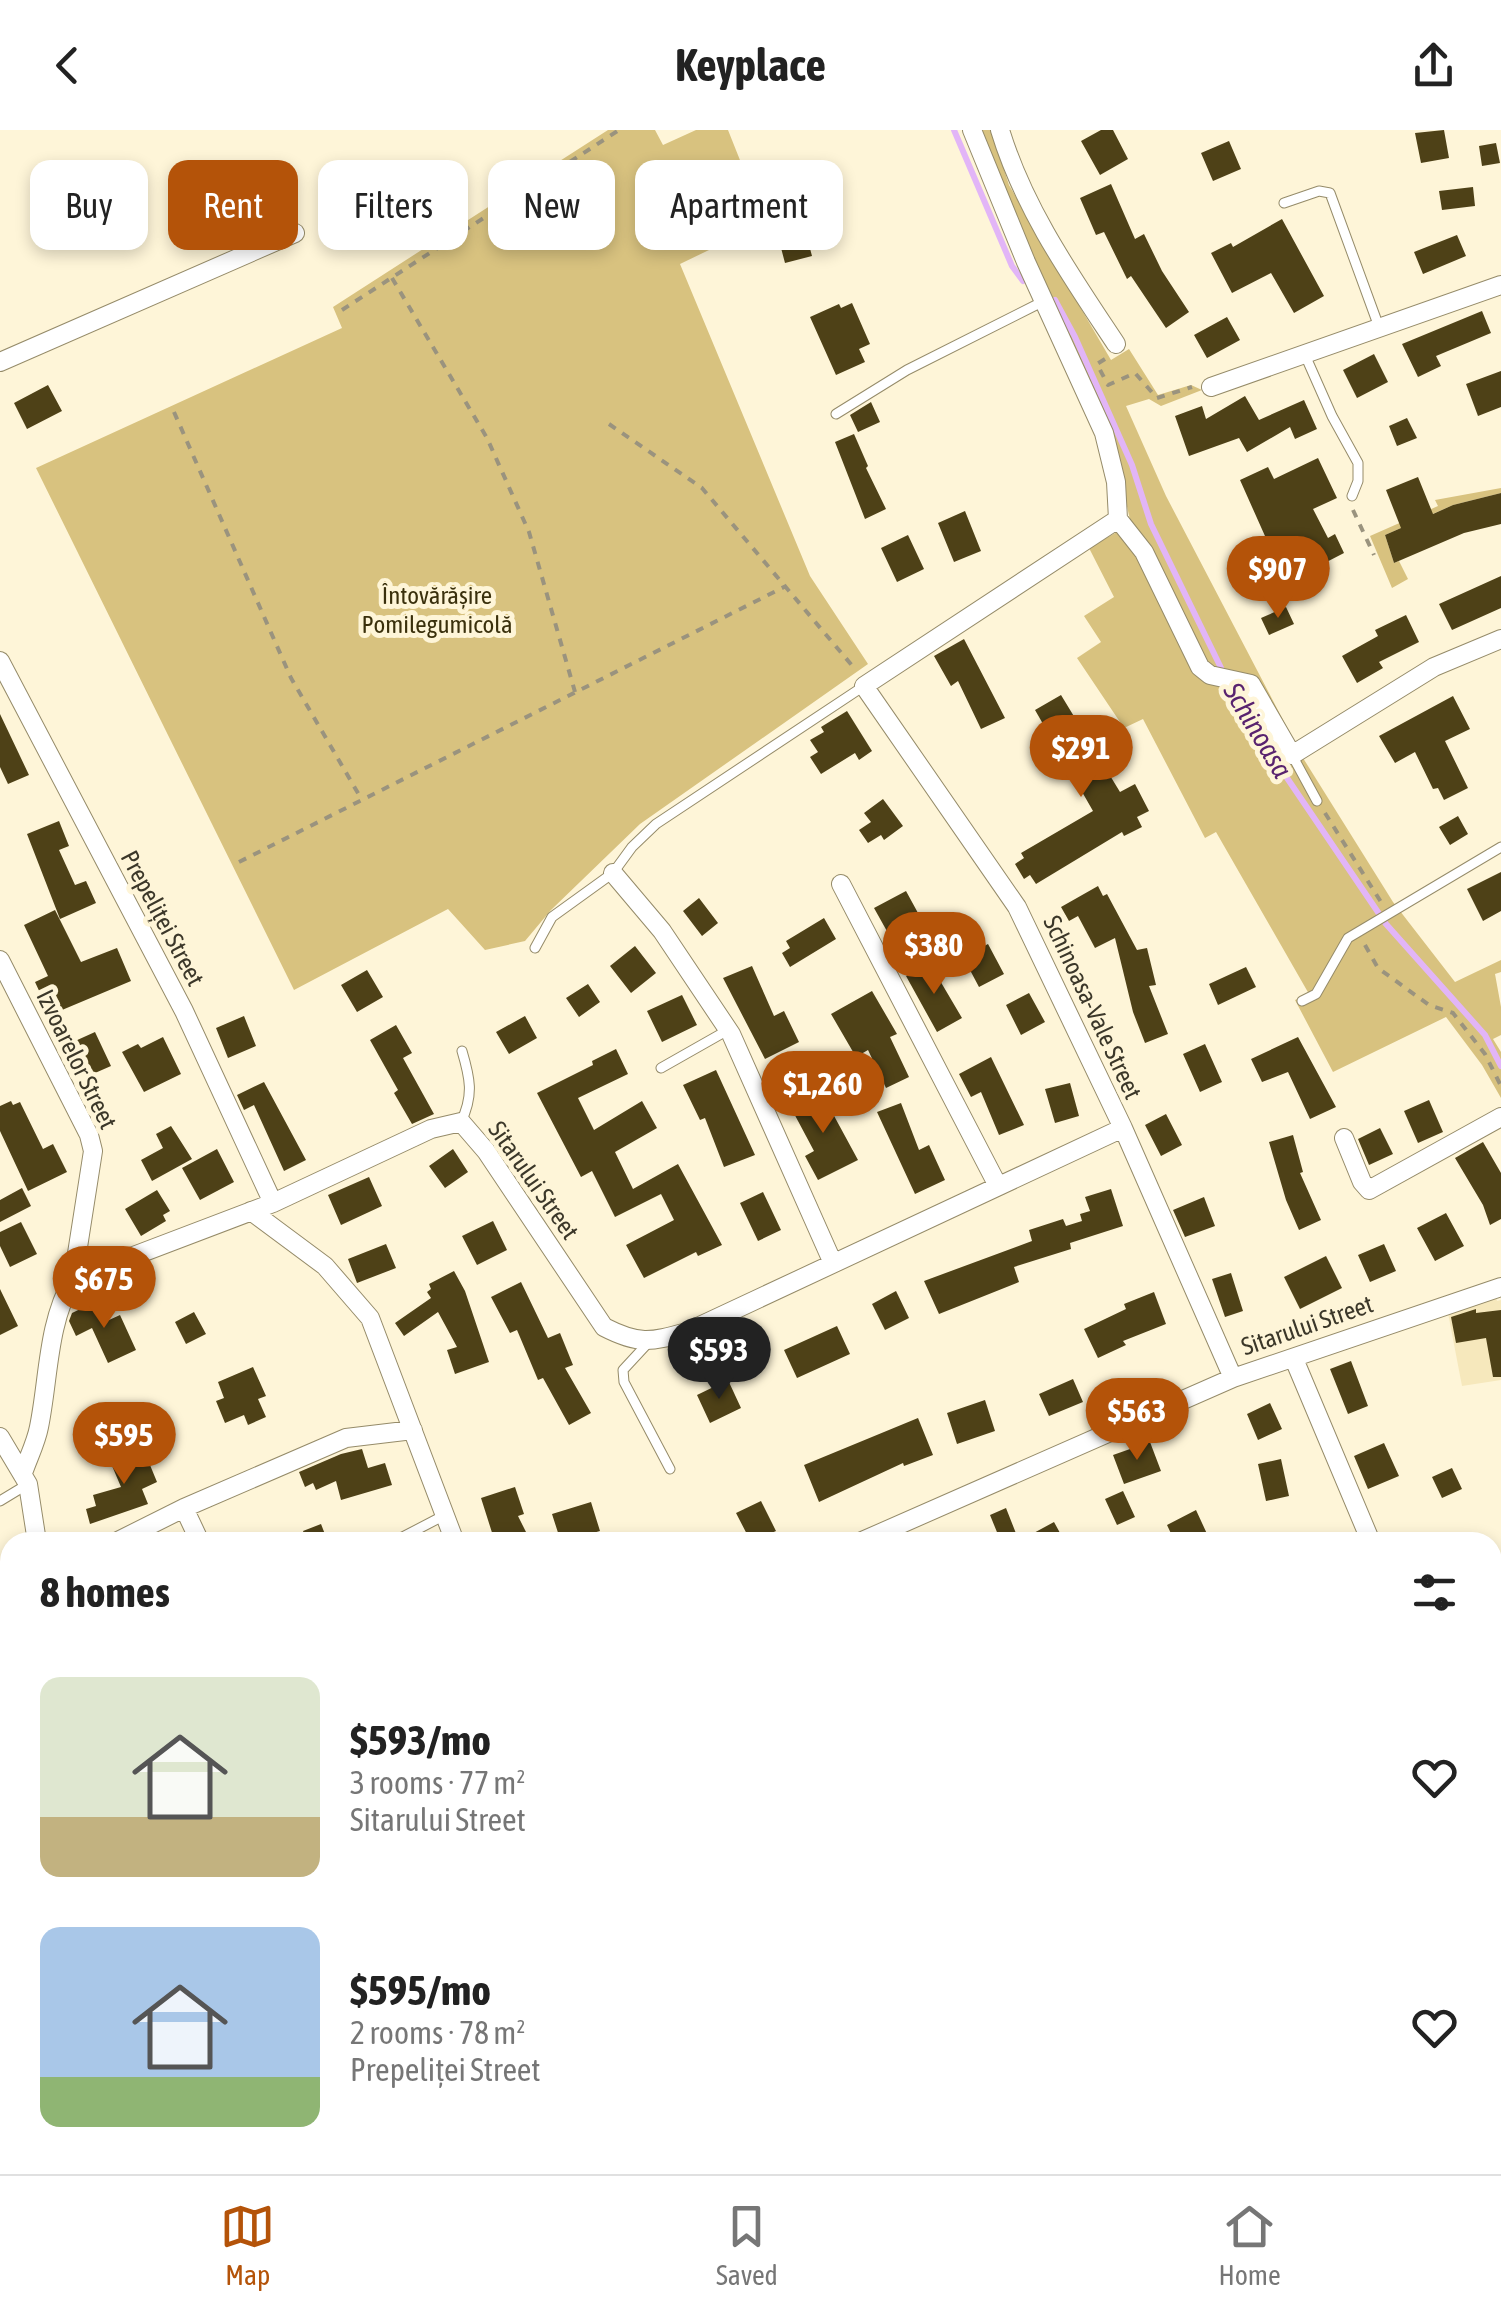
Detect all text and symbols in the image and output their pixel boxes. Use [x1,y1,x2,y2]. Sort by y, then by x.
icon: back [40,38,95,93]
icon: share [1406,38,1461,93]
text: Keyplace [675,39,826,91]
chip: Buy [30,160,148,250]
chip: Rent [168,160,298,250]
chip: Filters [318,160,468,250]
chip: New [488,160,615,250]
chip: Apartment [635,160,843,250]
pin: $907 [1219,536,1337,621]
text: $907 [1249,550,1307,587]
park label: Întovărășire Pomilegumicolă [361,581,513,638]
water label: Schinoasa [1217,676,1299,783]
pin: $291 [1022,715,1140,800]
text: $291 [1052,729,1110,766]
street label: Prepeliței Street [116,846,210,990]
street label: Schinoasa-Vale Street [1038,911,1148,1103]
pin: $380 [875,912,993,997]
text: $380 [905,926,963,963]
street label: Izvoarelor Street [31,985,123,1133]
pin: $1,260 [742,1051,904,1136]
text: $1,260 [783,1065,863,1102]
street label: Sitarului Street [483,1116,585,1244]
pin: $675 [45,1246,163,1331]
text: $675 [75,1260,133,1297]
street label: Sitarului Street [1238,1289,1376,1361]
pin: $593 [660,1317,778,1402]
text: $593 [690,1331,748,1368]
pin: $563 [1078,1378,1196,1463]
text: $563 [1108,1392,1166,1429]
pin: $595 [65,1402,183,1487]
text: $595 [95,1416,153,1453]
icon: filters [1407,1565,1462,1620]
text: 8 homes [40,1568,170,1616]
text: $593/mo [350,1716,491,1764]
icon: home [120,1717,240,1837]
icon: heart [1407,1750,1462,1805]
text: 3 rooms · 77 m² [350,1764,525,1801]
text: Sitarului Street [350,1801,526,1838]
text: $595/mo [350,1966,491,2014]
icon: home [120,1967,240,2087]
icon: heart [1407,2000,1462,2055]
text: 2 rooms · 78 m² [350,2014,525,2051]
text: Prepeliței Street [350,2051,541,2088]
tab: Map [220,2199,275,2291]
tab: Saved [716,2199,778,2291]
tab: Home [1218,2199,1281,2291]

